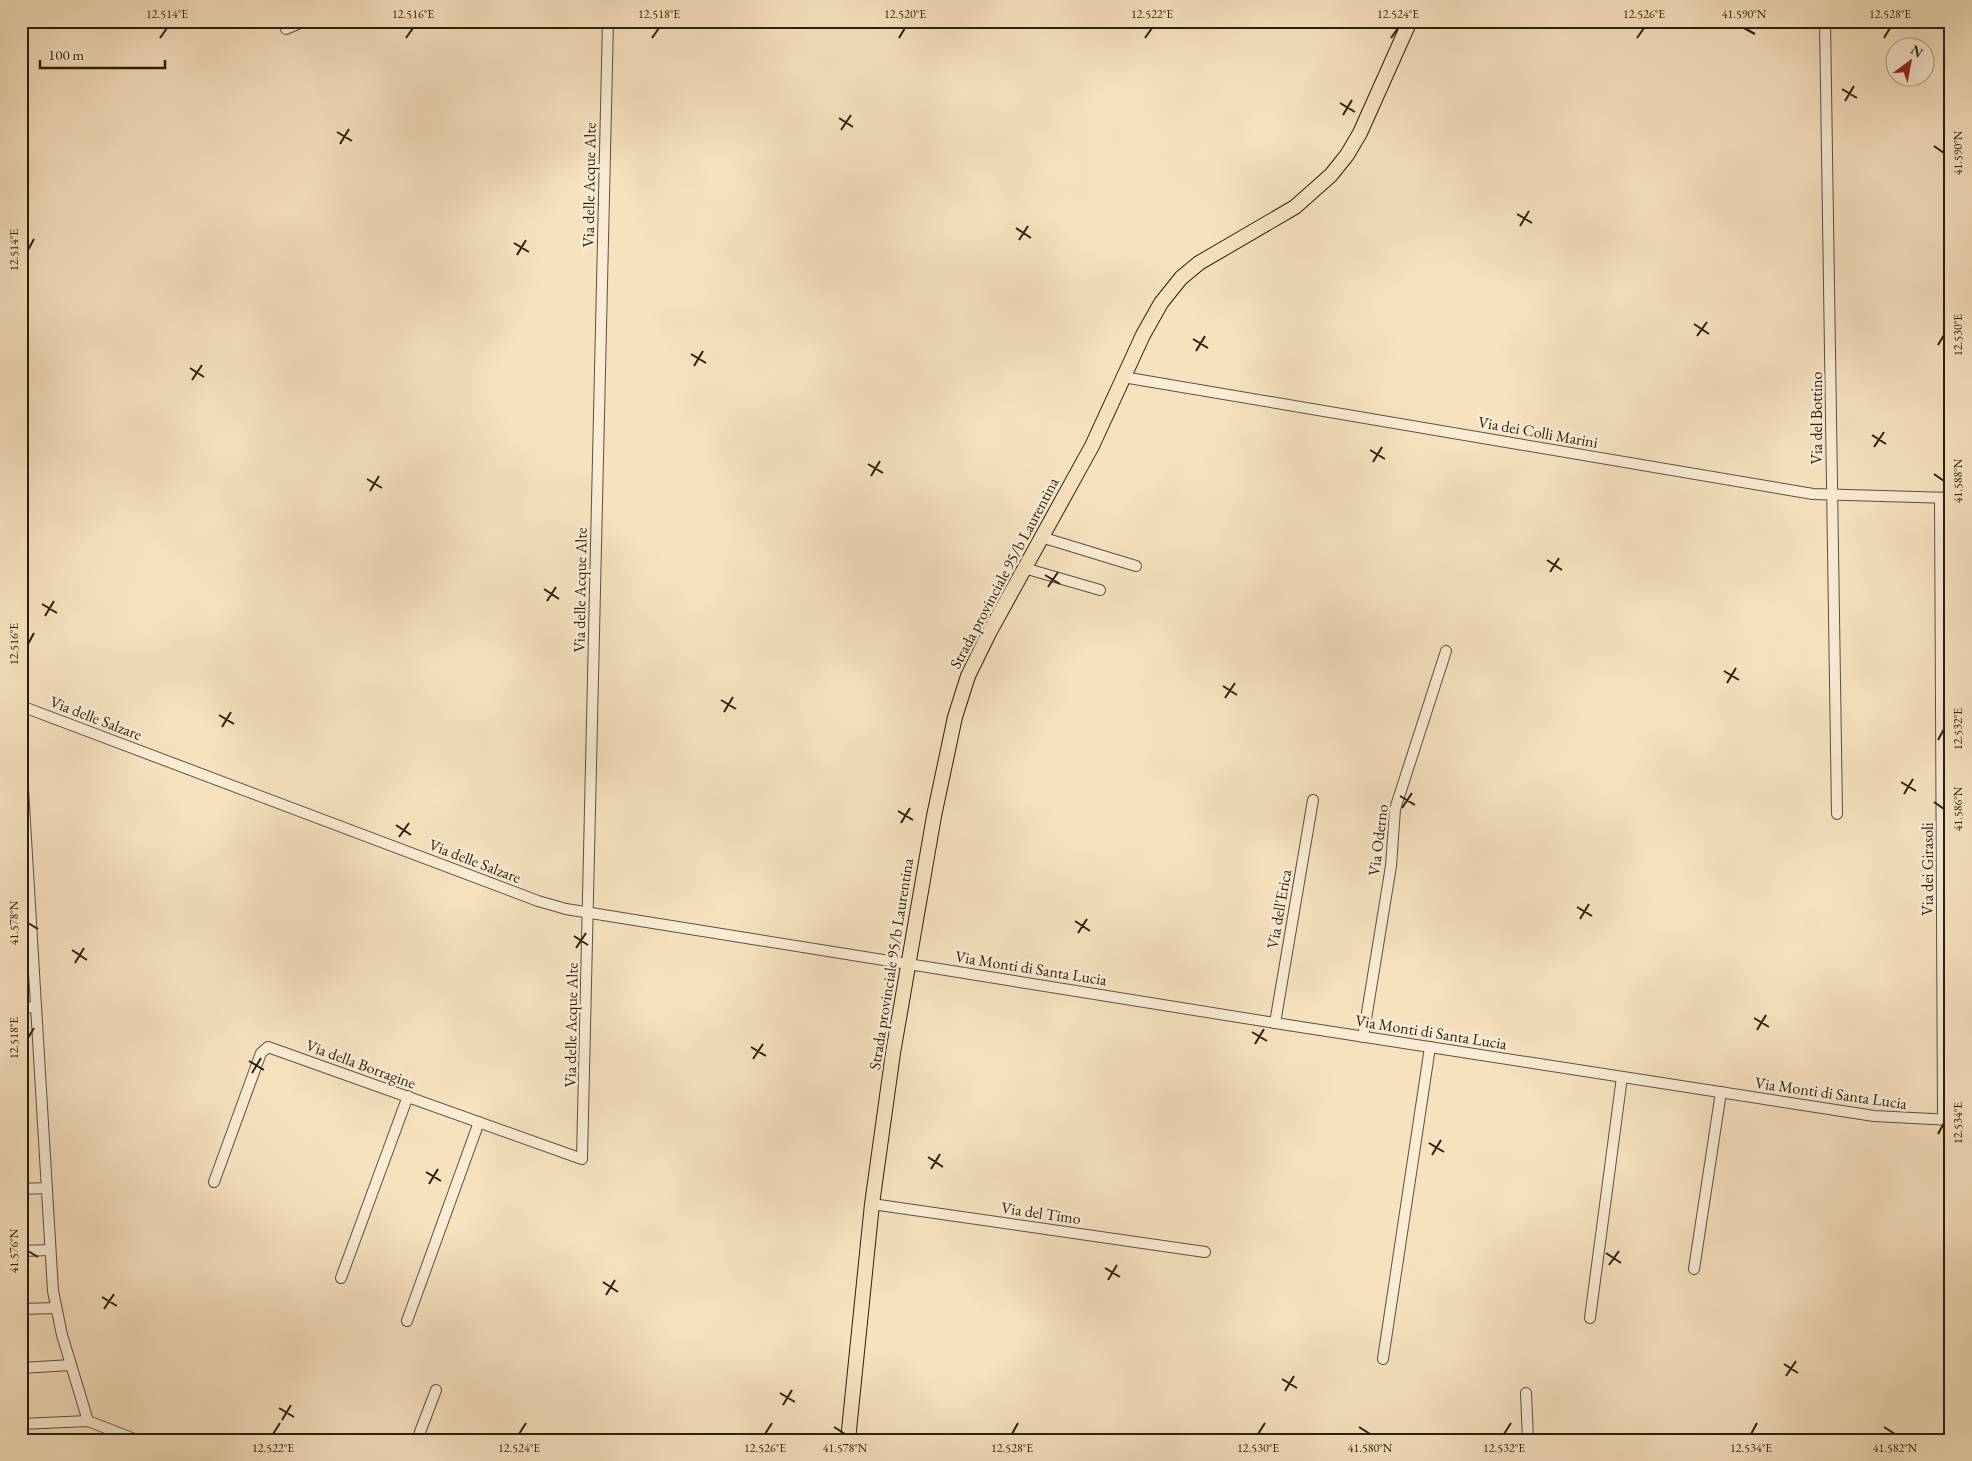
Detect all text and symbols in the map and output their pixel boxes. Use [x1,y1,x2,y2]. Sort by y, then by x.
text: 12.514°E [146,6,188,22]
text: 12.516°E [392,6,434,22]
text: 12.518°E [638,6,680,22]
text: 12.520°E [884,6,926,22]
text: 12.522°E [1131,6,1173,22]
text: 12.524°E [1377,6,1419,22]
text: 12.526°E [1623,6,1665,22]
text: 41.590°N [1722,6,1767,22]
text: 12.528°E [1869,6,1911,22]
scale bar [40,38,165,70]
north arrow [1884,38,1934,88]
text: N [1907,40,1927,62]
text: 100 m [48,45,85,64]
street label: Via delle Acque Alte [577,122,601,248]
text: 41.590°N [1950,130,1966,175]
text: 12.514°E [6,229,22,271]
text: 12.530°E [1950,314,1966,356]
street label: Via del Bottino [1806,371,1827,464]
street label: Via dei Colli Marini [1476,411,1600,453]
text: 41.588°N [1950,458,1966,503]
street label: Strada provinciale 95/b Laurentina [945,473,1064,672]
street label: Via delle Acque Alte [568,527,592,653]
text: 12.516°E [6,623,22,665]
street label: Via delle Salzare [47,691,145,745]
text: 12.532°E [1950,708,1966,750]
text: 41.586°N [1950,786,1966,831]
street label: Via Oderno [1363,803,1393,877]
street label: Via dei Girasoli [1917,822,1938,916]
street label: Via delle Salzare [426,834,524,888]
street label: Strada provinciale 95/b Laurentina [864,856,918,1071]
street label: Via dell'Erica [1262,867,1296,950]
text: 41.578°N [6,900,22,945]
street label: Via Monti di Santa Lucia [954,946,1109,990]
street label: Via delle Acque Alte [559,962,583,1088]
street label: Via Monti di Santa Lucia [1354,1010,1509,1054]
text: 12.518°E [6,1017,22,1059]
street label: Via della Borragine [303,1034,419,1094]
street label: Via Monti di Santa Lucia [1754,1072,1909,1114]
text: 12.534°E [1950,1102,1966,1144]
street label: Via del Timo [1000,1197,1082,1229]
text: 41.576°N [6,1228,22,1273]
text: 12.522°E [252,1440,294,1456]
text: 12.524°E [498,1440,540,1456]
text: 12.526°E [744,1440,786,1456]
text: 41.578°N [823,1440,868,1456]
text: 12.528°E [991,1440,1033,1456]
text: 12.530°E [1237,1440,1279,1456]
text: 41.580°N [1348,1440,1393,1456]
text: 12.532°E [1483,1440,1525,1456]
text: 12.534°E [1730,1440,1772,1456]
text: 41.582°N [1873,1440,1918,1456]

